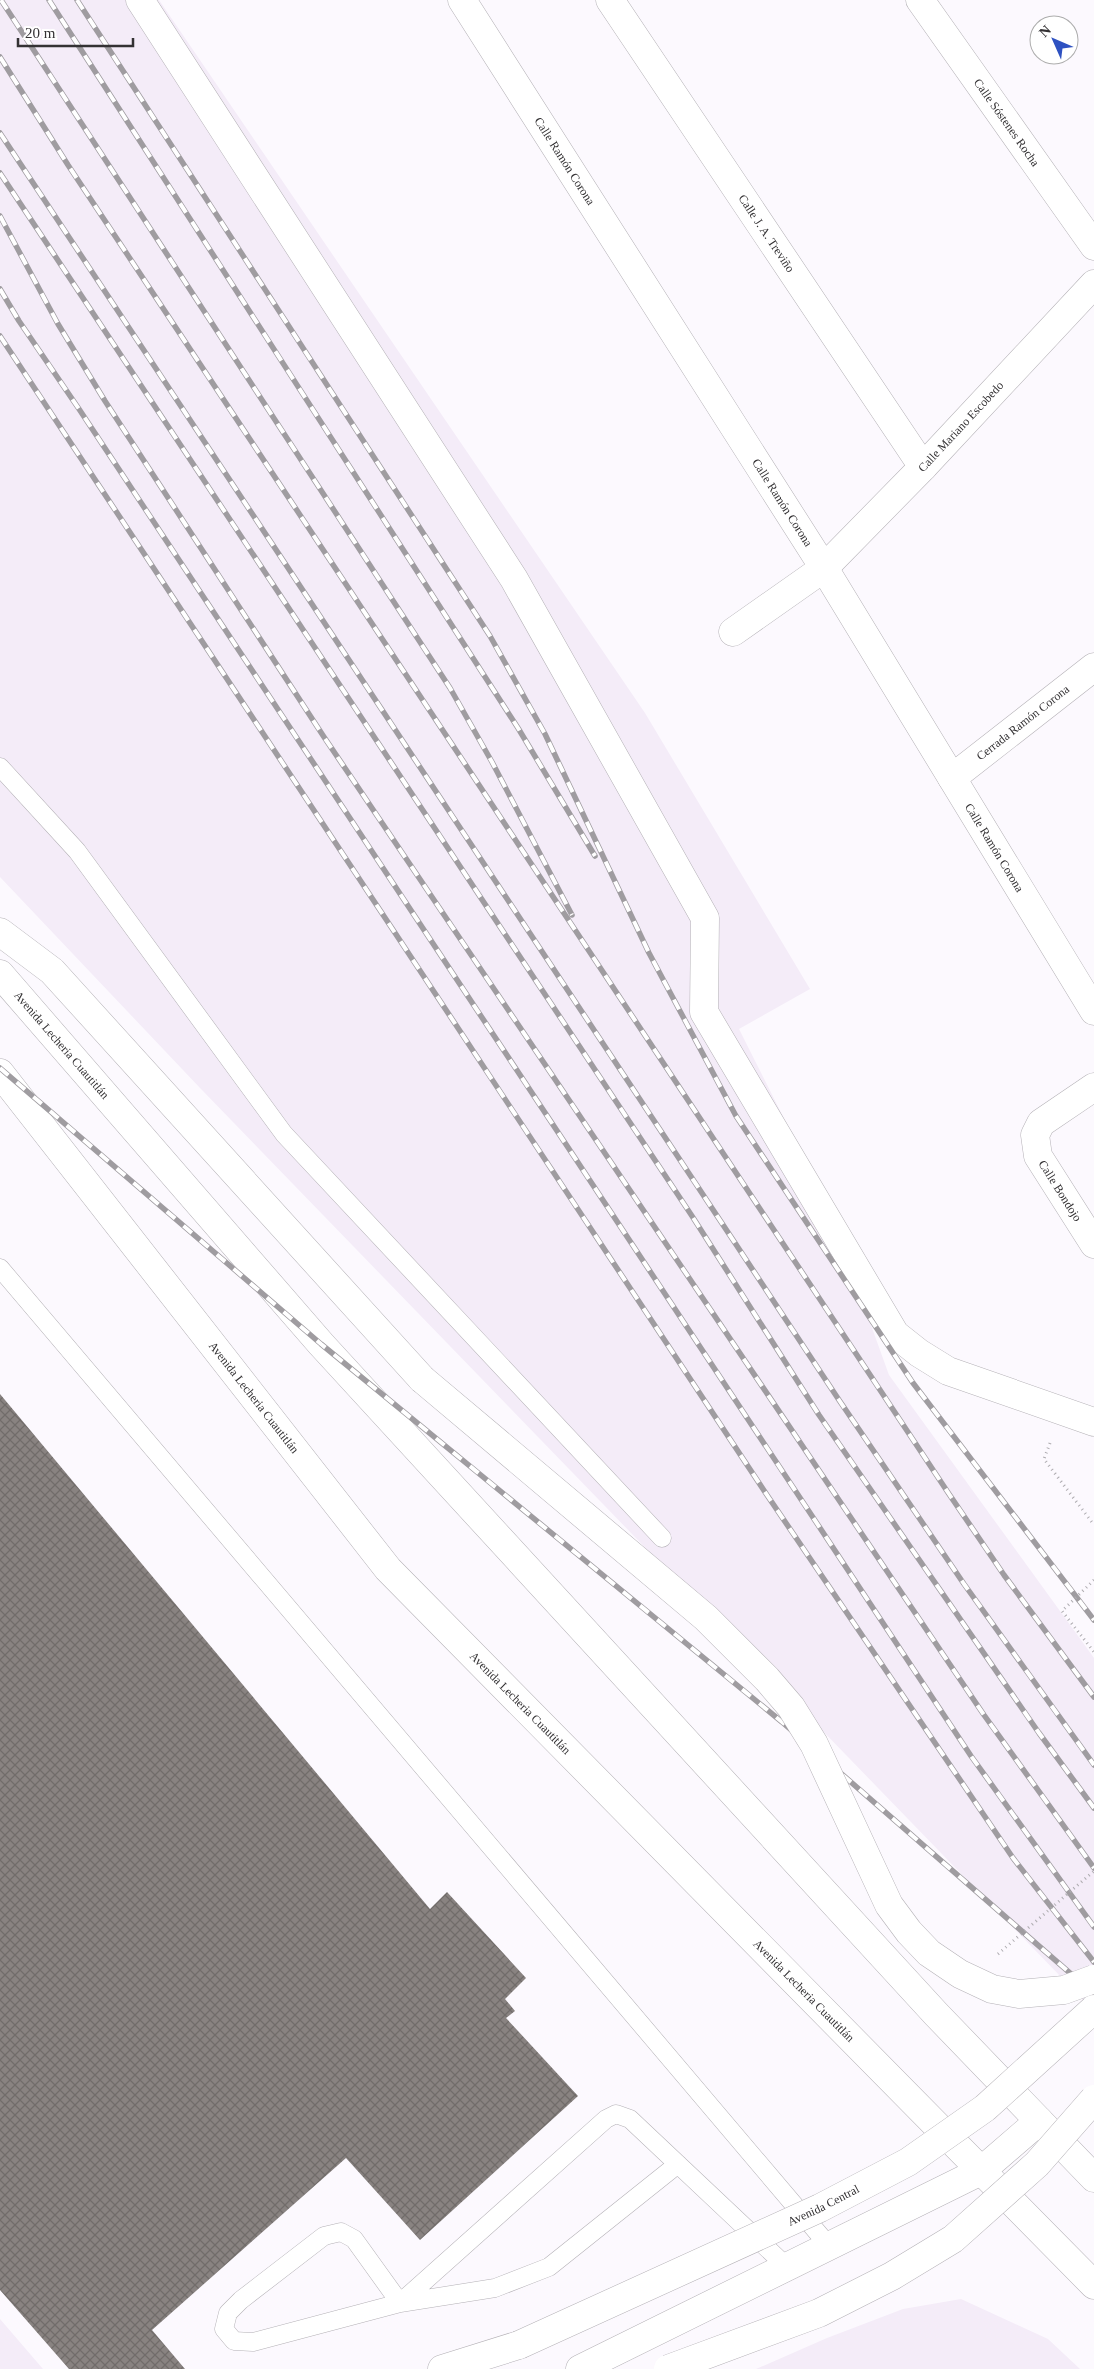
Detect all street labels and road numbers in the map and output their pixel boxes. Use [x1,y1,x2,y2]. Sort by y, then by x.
street label: Calle Sóstenes Rocha [971,76,1043,170]
street label: Calle Ramón Corona [532,115,598,208]
street label: Calle J. A. Treviño [735,192,797,275]
street label: Calle Mariano Escobedo [915,378,1006,475]
street label: Calle Ramón Corona [749,456,816,550]
street label: Cerrada Ramón Corona [974,682,1073,763]
street label: Calle Ramón Corona [962,801,1027,895]
street label: Avenida Lecheria Cuautitlán [11,988,112,1102]
street label: Calle Bondojo [1036,1158,1085,1224]
street label: Avenida Lecheria Cuautitlán [206,1339,302,1456]
street label: Avenida Lecheria Cuautitlán [467,1649,574,1757]
street label: Avenida Lecheria Cuautitlán [750,1937,857,2045]
street label: Avenida Central [785,2181,862,2229]

